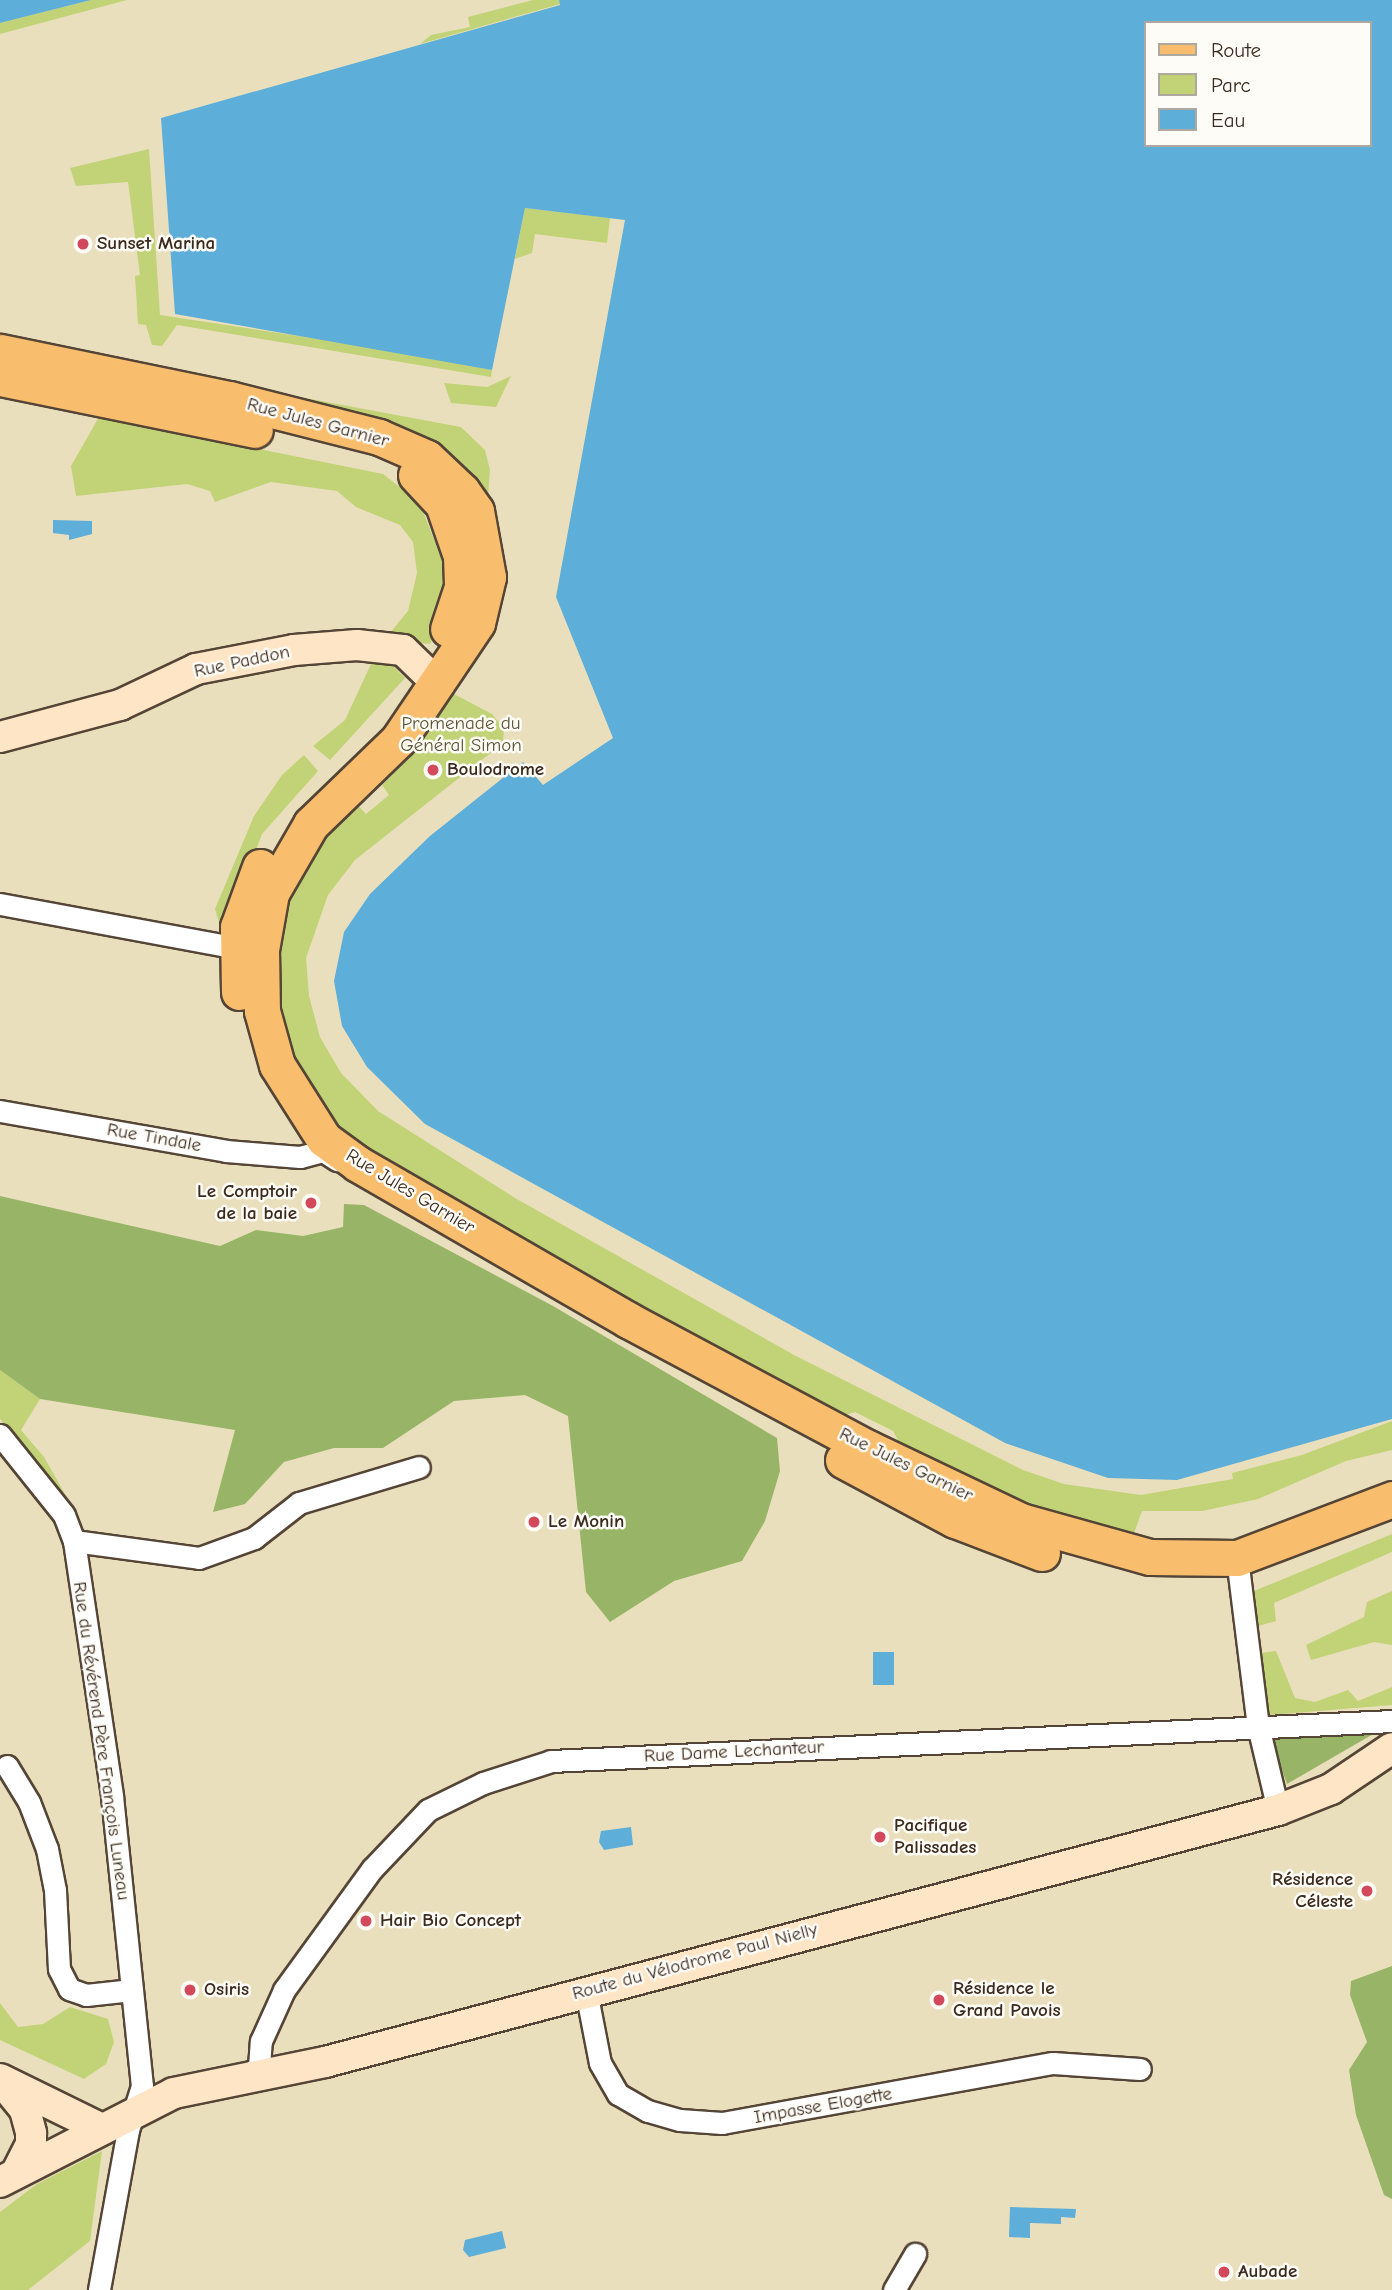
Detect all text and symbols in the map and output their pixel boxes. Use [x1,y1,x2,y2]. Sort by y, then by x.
legend [1144,21,1371,147]
text: Route [1211,38,1261,62]
text: Parc [1211,73,1251,97]
text: Eau [1211,108,1245,132]
place label: Sunset Marina [97,233,215,255]
marker: Sunset Marina [75,236,91,252]
street label: Rue Jules Garnier [245,393,391,453]
street label: Rue Paddon [192,641,292,683]
park label: Promenade du Général Simon [400,713,522,757]
place label: Boulodrome [447,759,544,781]
marker: Boulodrome [425,762,441,778]
street label: Rue Tindale [105,1119,203,1157]
street label: Rue Jules Garnier [342,1145,478,1239]
place label: Le Comptoir de la baie [197,1181,297,1225]
marker: Le Comptoir de la baie [303,1195,319,1211]
street label: Rue Jules Garnier [835,1423,977,1507]
place label: Le Monin [548,1511,624,1533]
marker: Le Monin [526,1514,542,1530]
street label: Rue du Révérend Père François Luneau [67,1580,135,1902]
street label: Rue Dame Lechanteur [643,1736,825,1768]
place label: Pacifique Palissades [894,1815,976,1859]
marker: Pacifique Palissades [872,1829,888,1845]
place label: Résidence Céleste [1272,1869,1353,1913]
marker: Résidence Céleste [1359,1883,1375,1899]
place label: Hair Bio Concept [380,1910,521,1932]
marker: Hair Bio Concept [358,1913,374,1929]
street label: Route du Vélodrome Paul Nielly [570,1918,820,2006]
place label: Résidence le Grand Pavois [953,1978,1061,2022]
place label: Osiris [204,1979,249,2001]
marker: Osiris [182,1982,198,1998]
marker: Résidence le Grand Pavois [931,1992,947,2008]
street label: Impasse Elogette [752,2083,894,2129]
place label: Aubade [1238,2261,1297,2283]
marker: Aubade [1216,2264,1232,2280]

